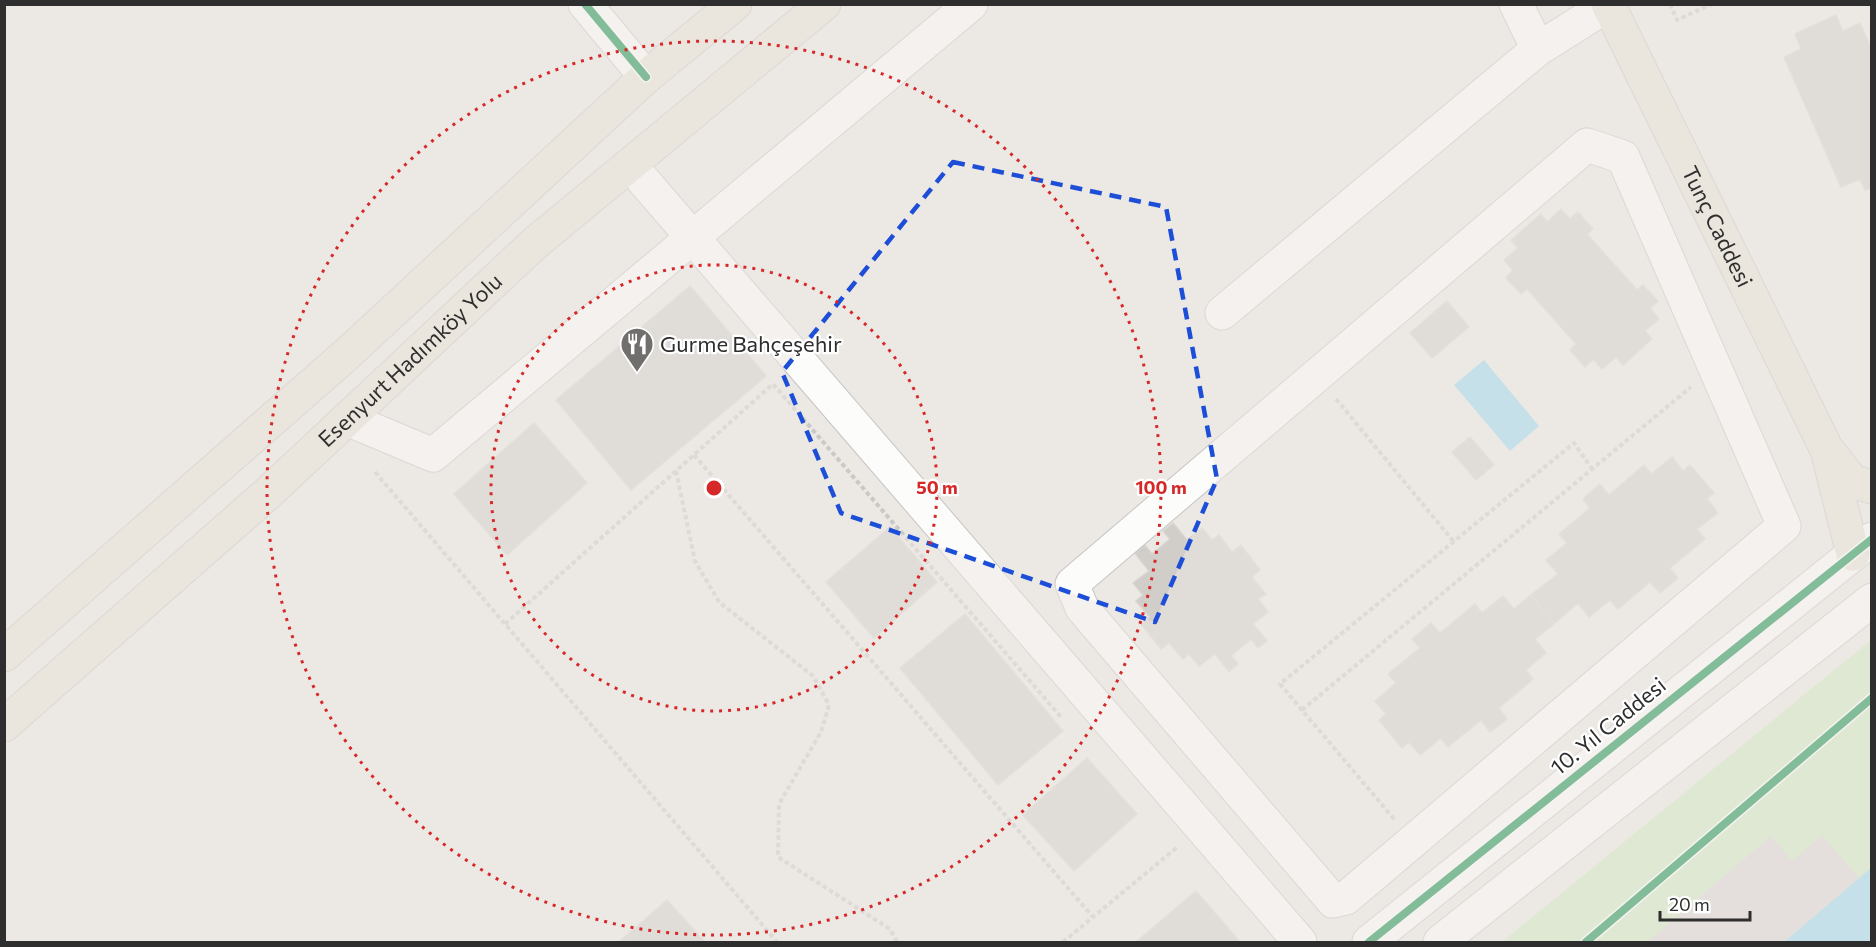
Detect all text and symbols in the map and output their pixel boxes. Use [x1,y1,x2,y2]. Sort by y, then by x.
street label: Tunç Caddesi [1677,161,1759,291]
street label: Esenyurt Hadımköy Yolu [312,267,507,452]
restaurant icon: Gurme Bahçeşehir [619,326,655,373]
place label: Gurme Bahçeşehir [660,330,842,357]
text: 50 m [916,476,958,498]
text: 100 m [1135,476,1187,498]
centre of rings [704,478,724,498]
street label: 10. Yıl Caddesi [1545,671,1671,780]
scale bar [1660,884,1750,922]
text: 20 m [1669,893,1710,915]

